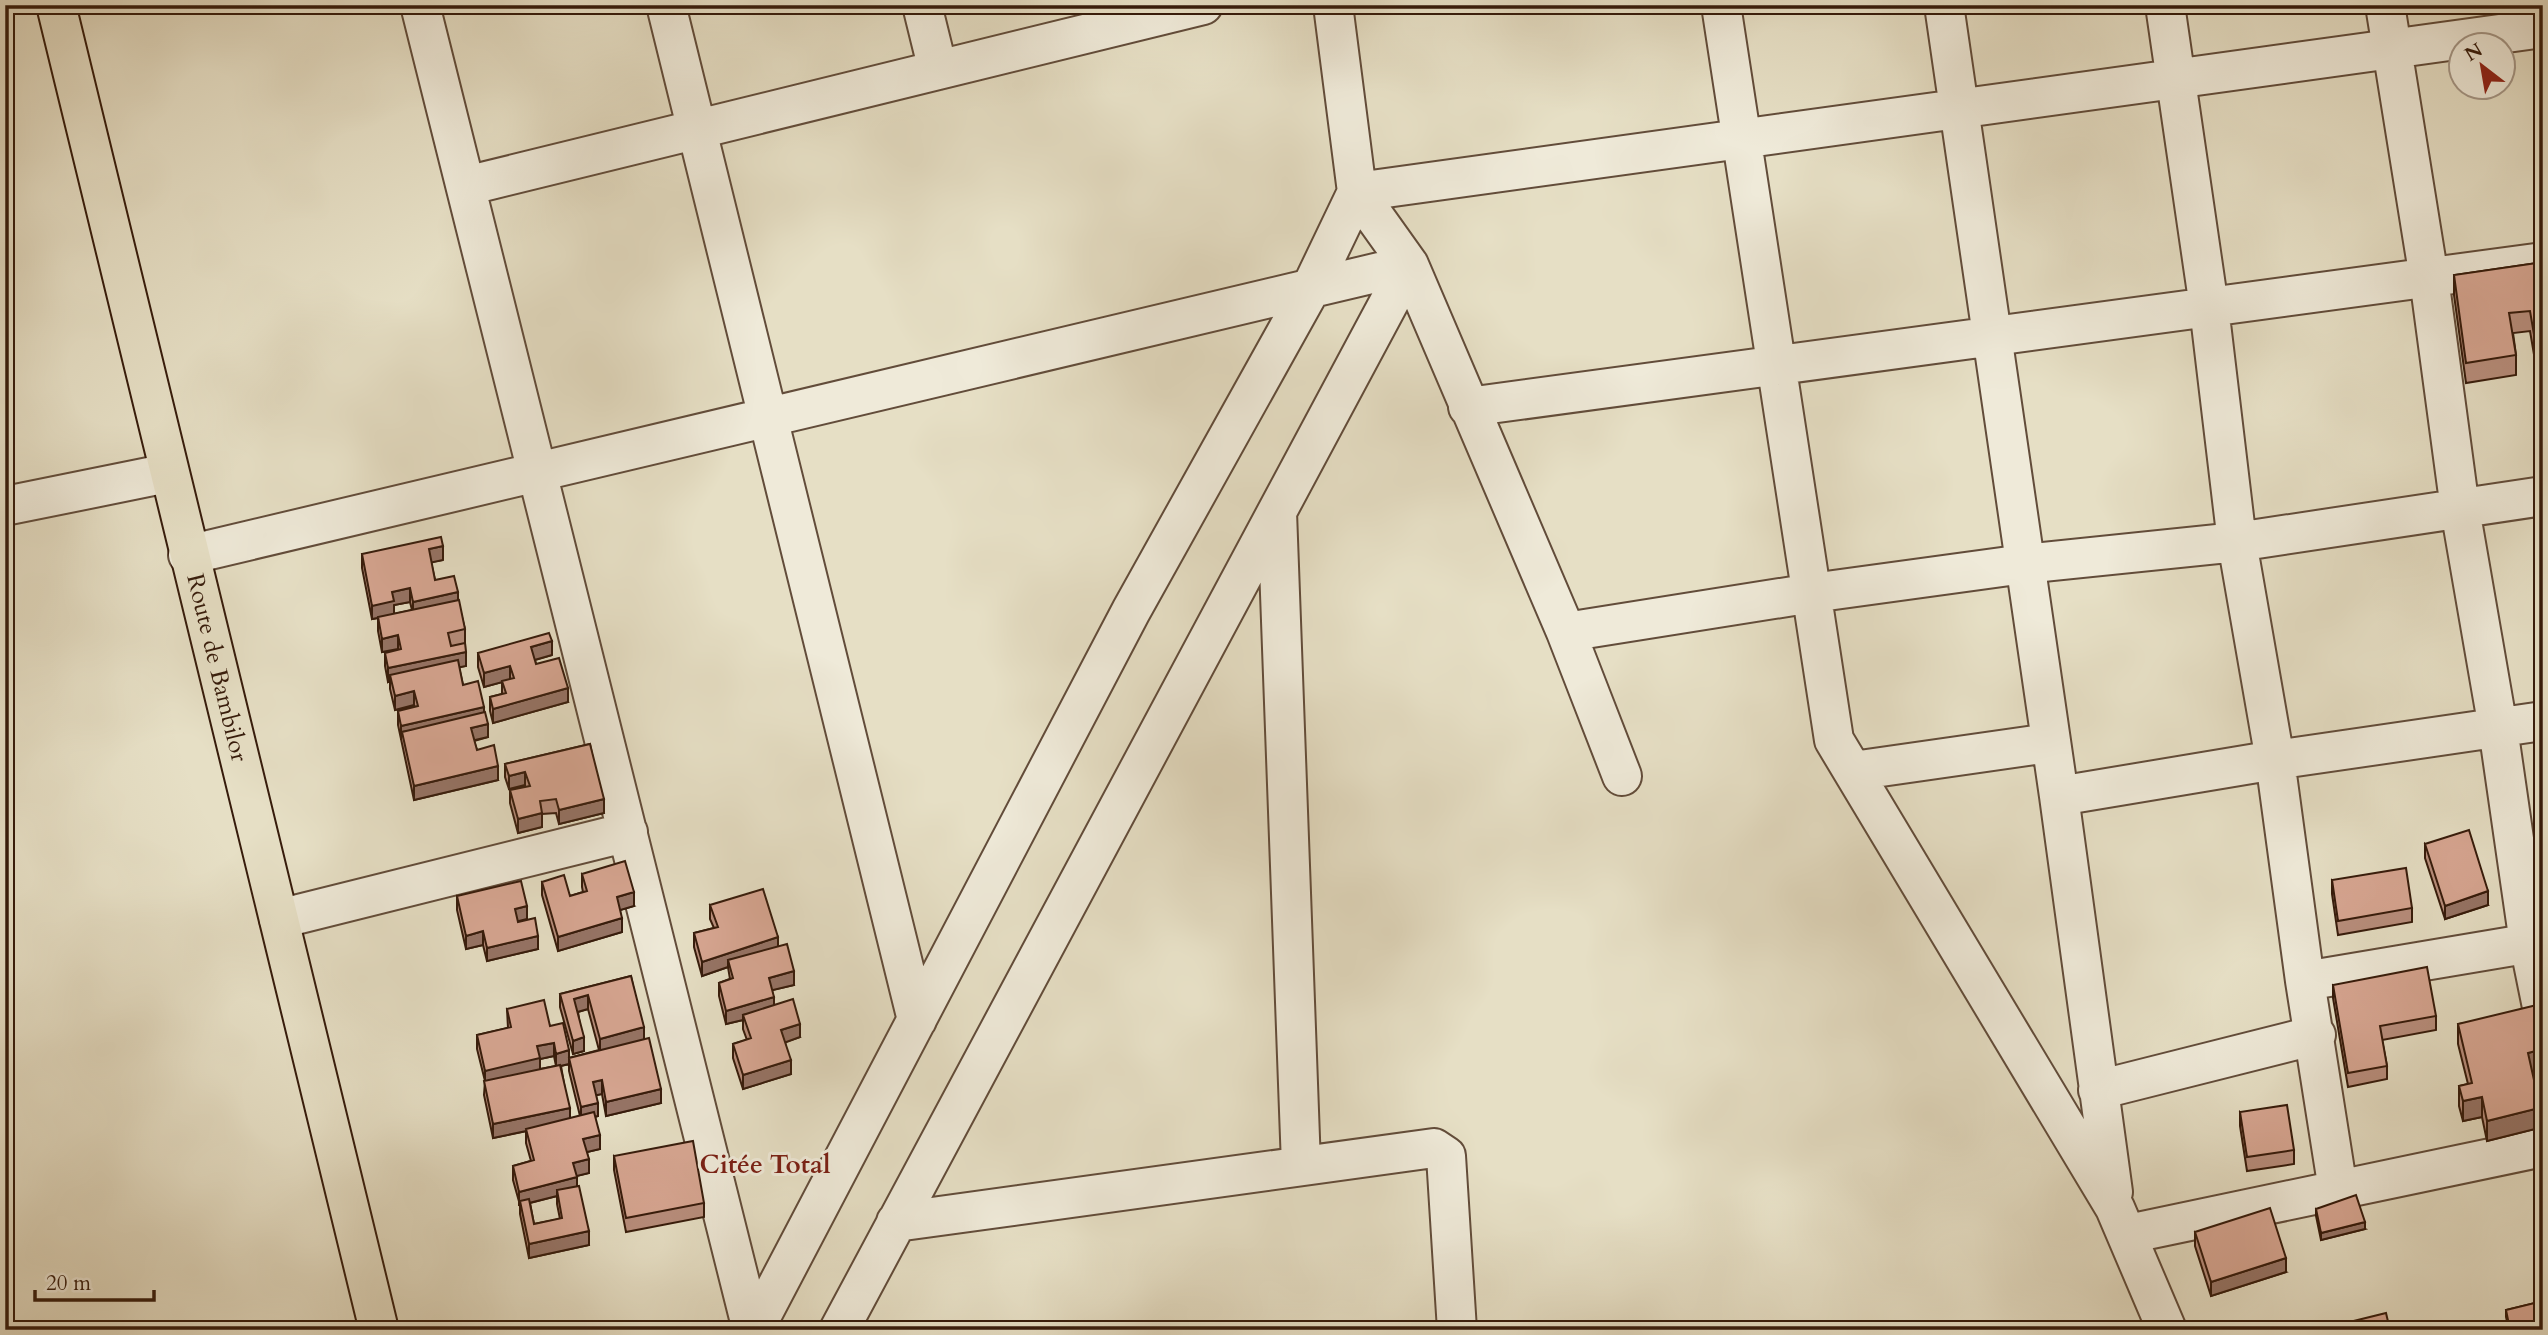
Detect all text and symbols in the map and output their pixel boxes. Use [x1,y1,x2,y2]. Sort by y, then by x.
north arrow [2446,32,2516,102]
text: N [2460,37,2488,68]
street label: Route de Bambilor [179,570,256,765]
district label: Citée Total [699,1147,831,1182]
scale bar [35,1258,154,1302]
text: 20 m [46,1269,91,1298]

